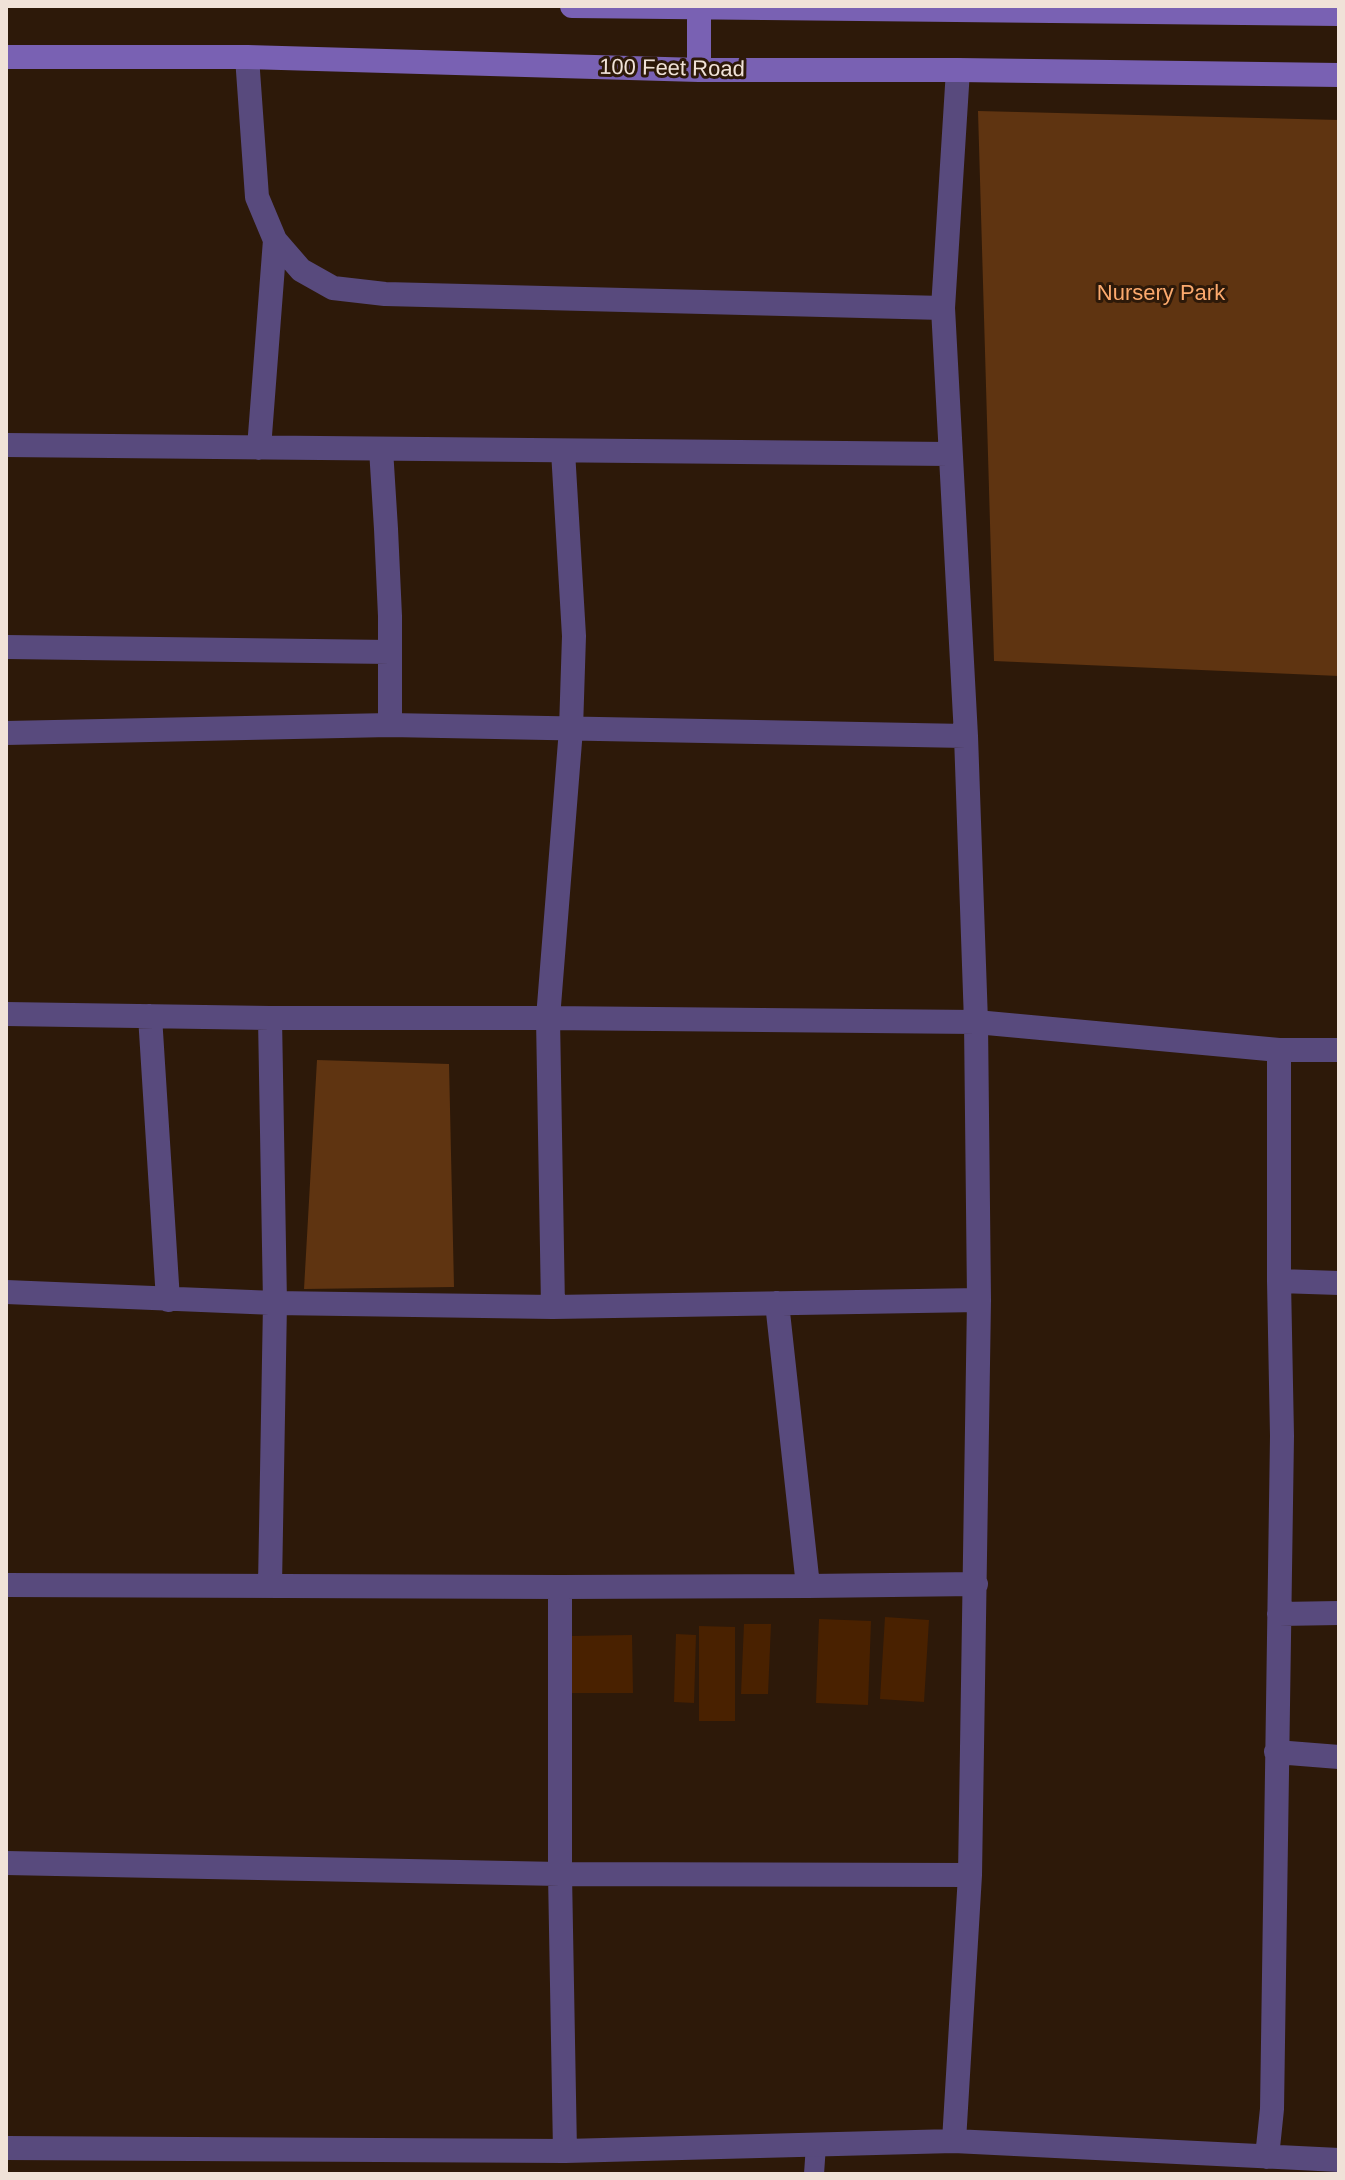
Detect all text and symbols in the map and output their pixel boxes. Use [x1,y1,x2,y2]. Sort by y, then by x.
street label: 100 Feet Road [599,55,745,83]
park label: Nursery Park [1097,281,1225,307]

